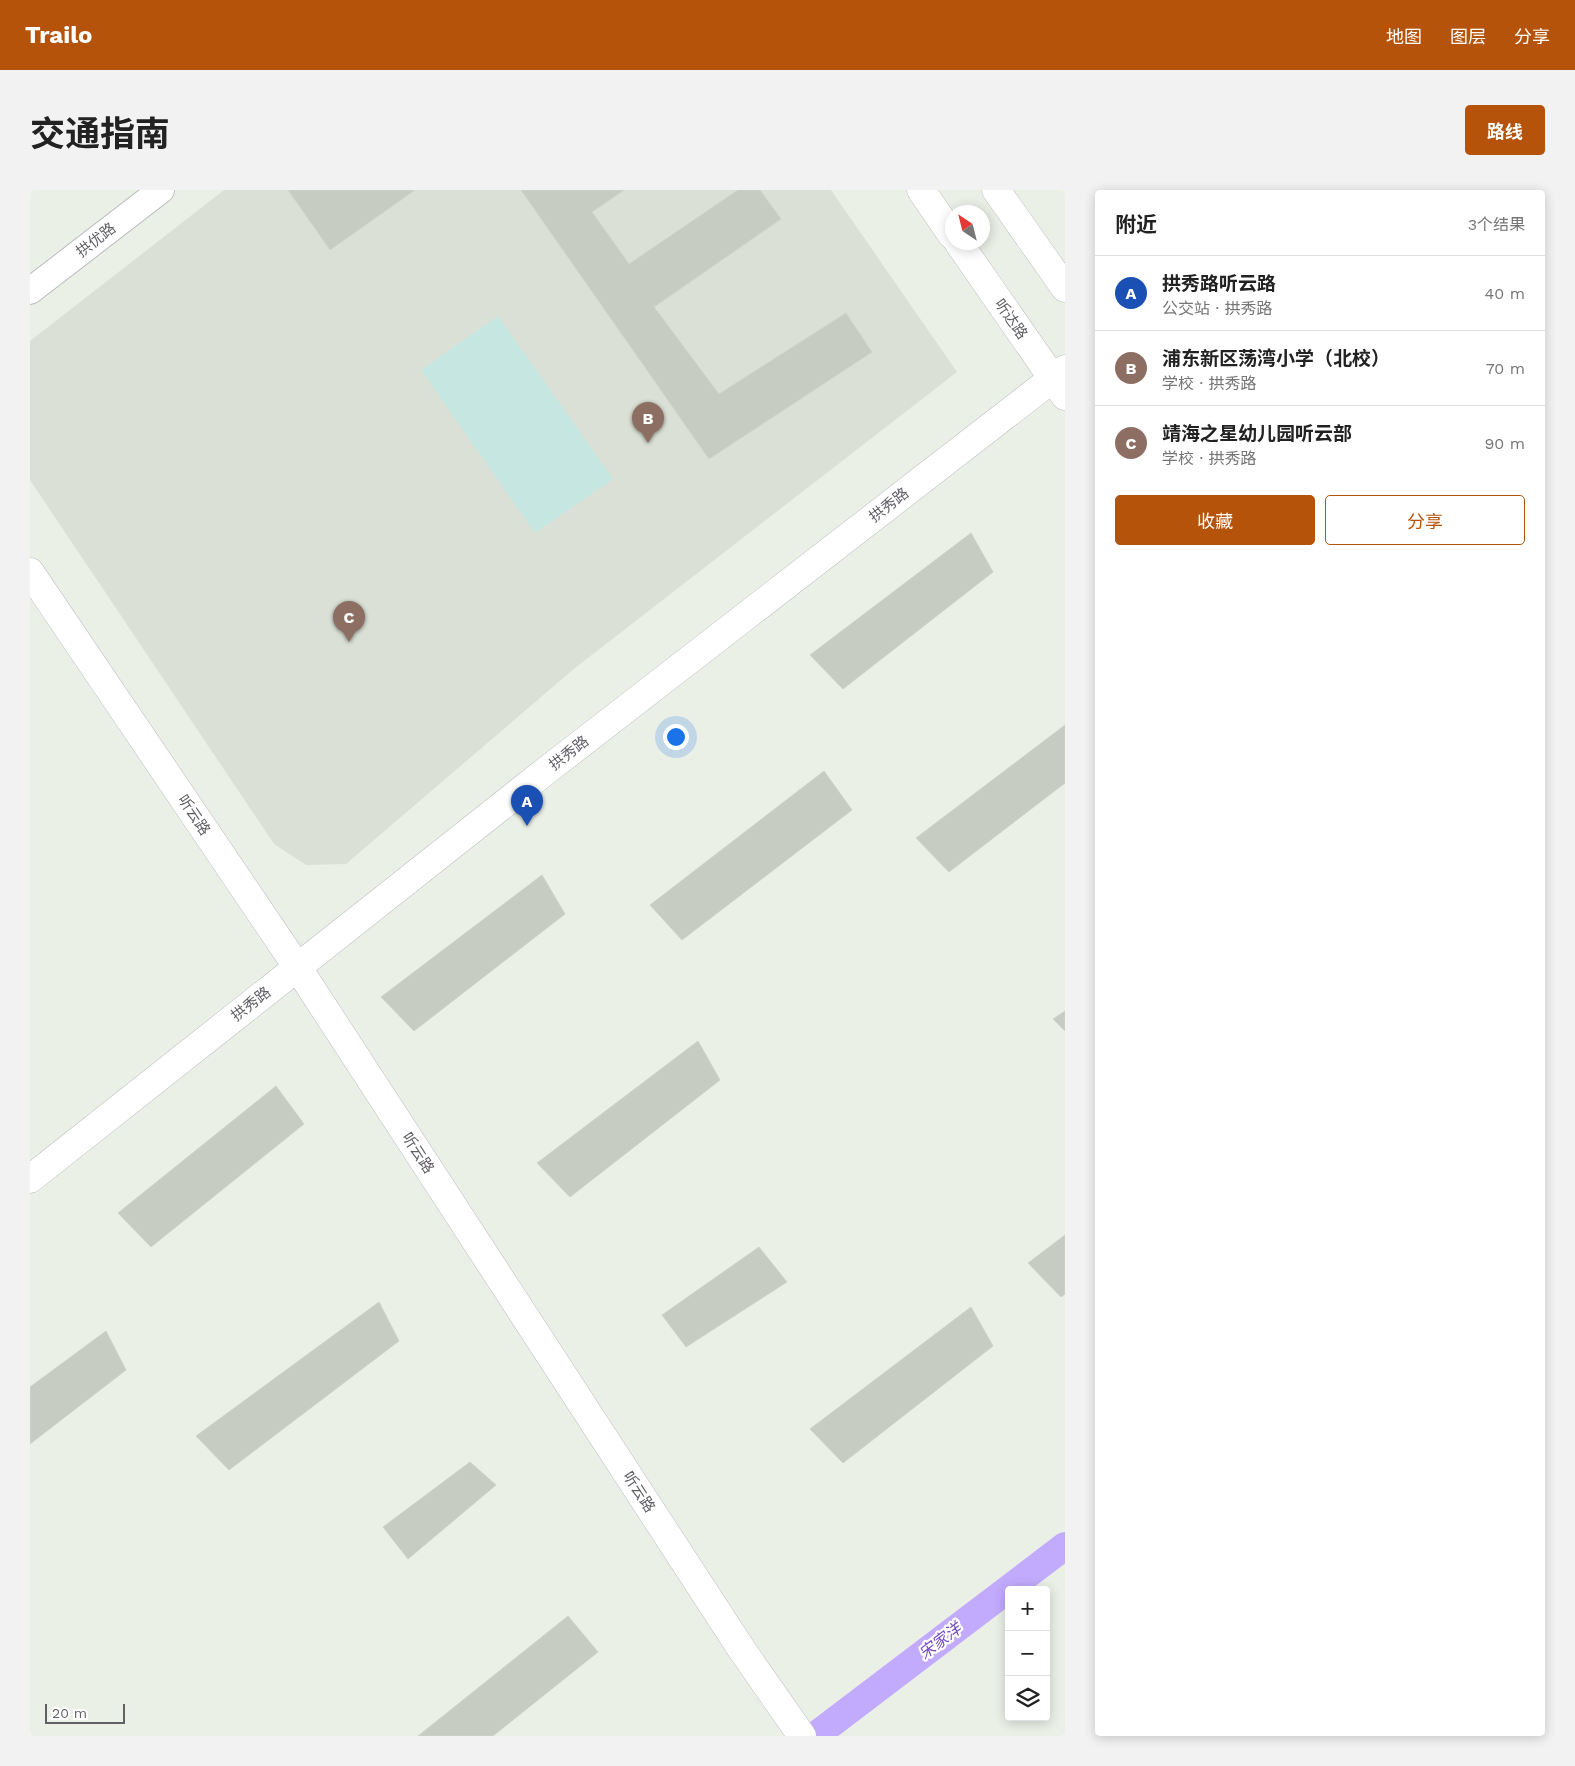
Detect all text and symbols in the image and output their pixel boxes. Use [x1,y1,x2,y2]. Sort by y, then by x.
text: Trailo [25,21,92,49]
text: 地图 [1386,26,1422,47]
text: 图层 [1450,26,1486,47]
text: 分享 [1514,26,1550,47]
button: 路线 [1465,105,1545,155]
text: 交通指南 [30,113,170,155]
north arrow [945,205,990,250]
text: 附近 [1115,212,1157,237]
text: 3个结果 [1468,215,1525,234]
street label: 拱优路 [73,219,119,261]
text: 拱秀路听云路 [1162,272,1276,295]
text: A [1126,284,1136,303]
text: 40 m [1485,284,1525,303]
street label: 听达路 [991,295,1031,343]
text: 公交站 · 拱秀路 [1162,299,1273,318]
text: 浦东新区荡湾小学（北校） [1162,347,1390,370]
text: B [1126,359,1136,378]
text: 70 m [1486,359,1525,378]
text: 学校 · 拱秀路 [1162,374,1257,393]
pin: B [632,402,664,443]
text: 靖海之星幼儿园听云部 [1162,422,1352,445]
text: C [1126,434,1136,453]
text: 90 m [1484,434,1525,453]
text: 学校 · 拱秀路 [1162,449,1257,468]
street label: 拱秀路 [866,484,912,526]
button: 收藏 [1115,495,1315,545]
button: 分享 [1325,495,1525,545]
pin: C [333,601,365,642]
your location [663,724,689,750]
street label: 拱秀路 [546,732,592,774]
pin: A [511,785,543,826]
street label: 听云路 [174,791,214,839]
street label: 拱秀路 [228,983,274,1025]
street label: 听云路 [398,1129,438,1177]
street label: 听云路 [619,1468,659,1516]
map controls [1005,1586,1050,1721]
button: + [1005,1586,1050,1631]
water label: 宋家洋 [915,1618,966,1663]
button: − [1005,1631,1050,1676]
button: layers [1005,1676,1050,1721]
scale bar [45,1701,125,1724]
text: 20 m [52,1705,87,1721]

